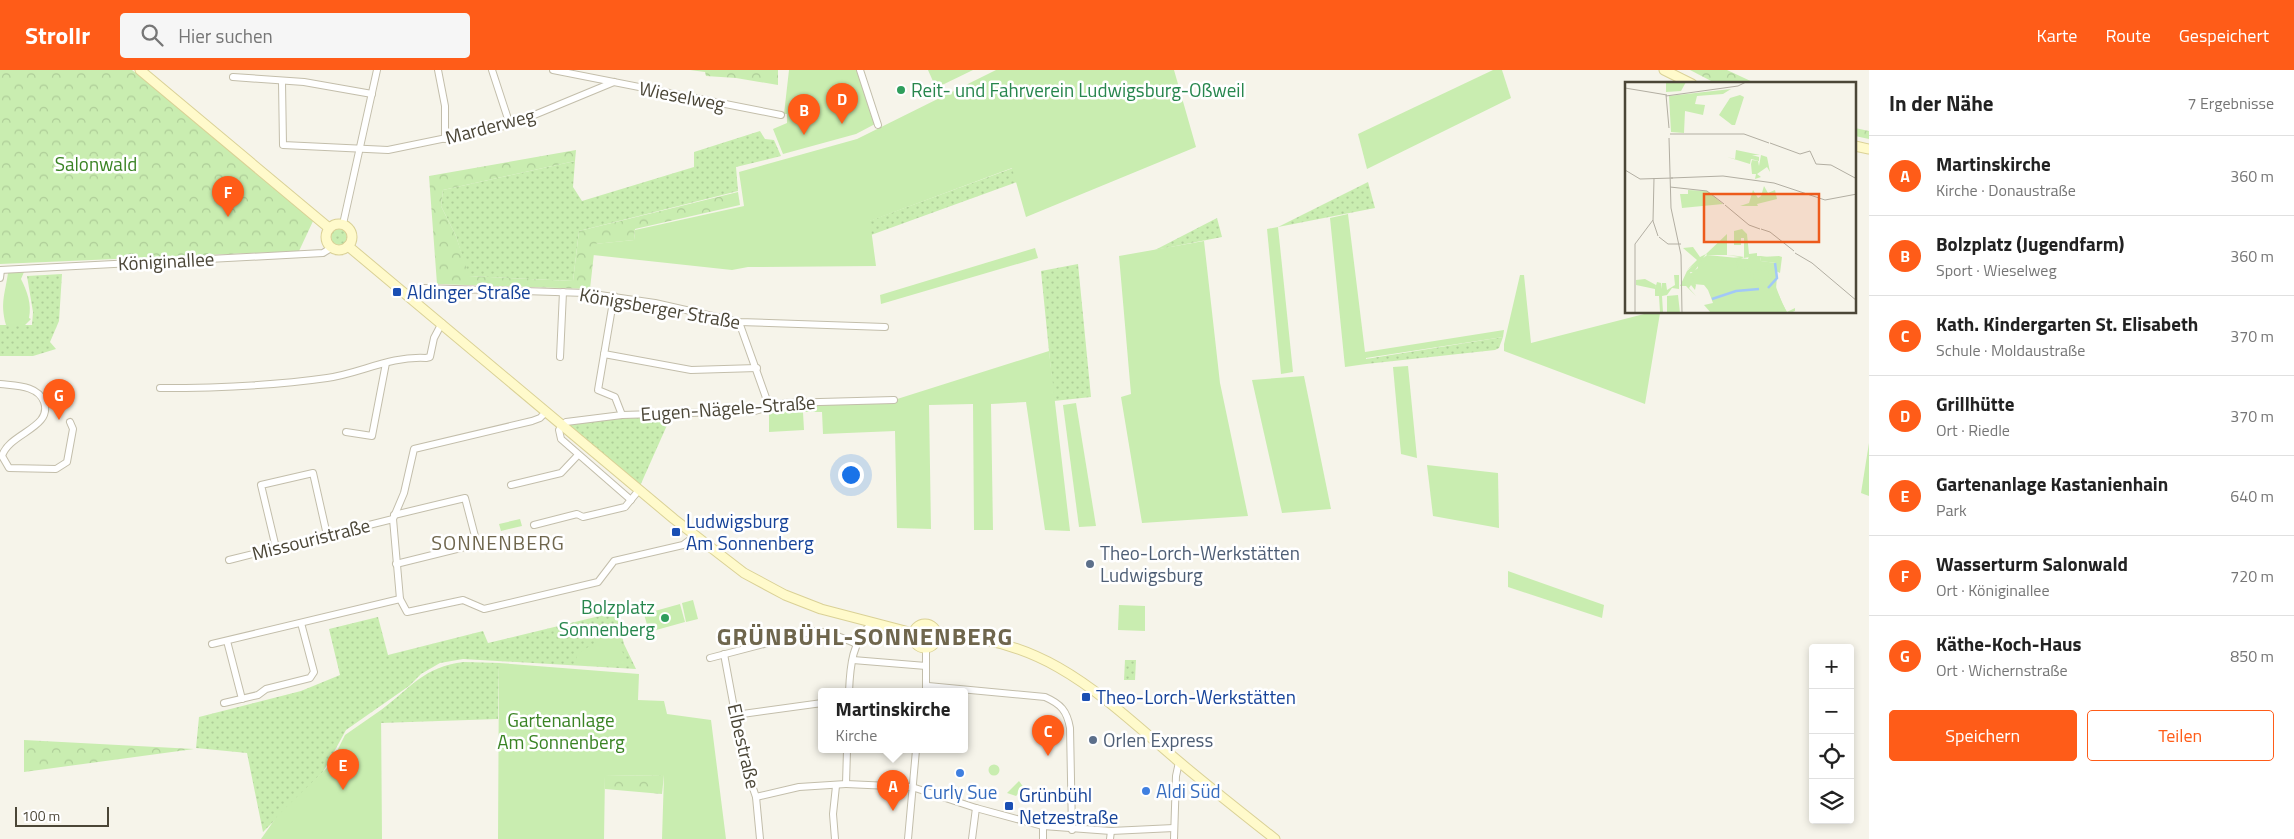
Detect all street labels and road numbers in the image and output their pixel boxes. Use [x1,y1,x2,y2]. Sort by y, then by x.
street label: Wieselweg [637,73,728,118]
street label: Marderweg [442,100,538,151]
street label: Königinallee [117,243,215,278]
street label: Königsberger Straße [577,279,743,336]
street label: Eugen-Nägele-Straße [640,387,816,428]
street label: Missouristraße [249,510,373,567]
street label: Elbestraße [721,700,768,791]

